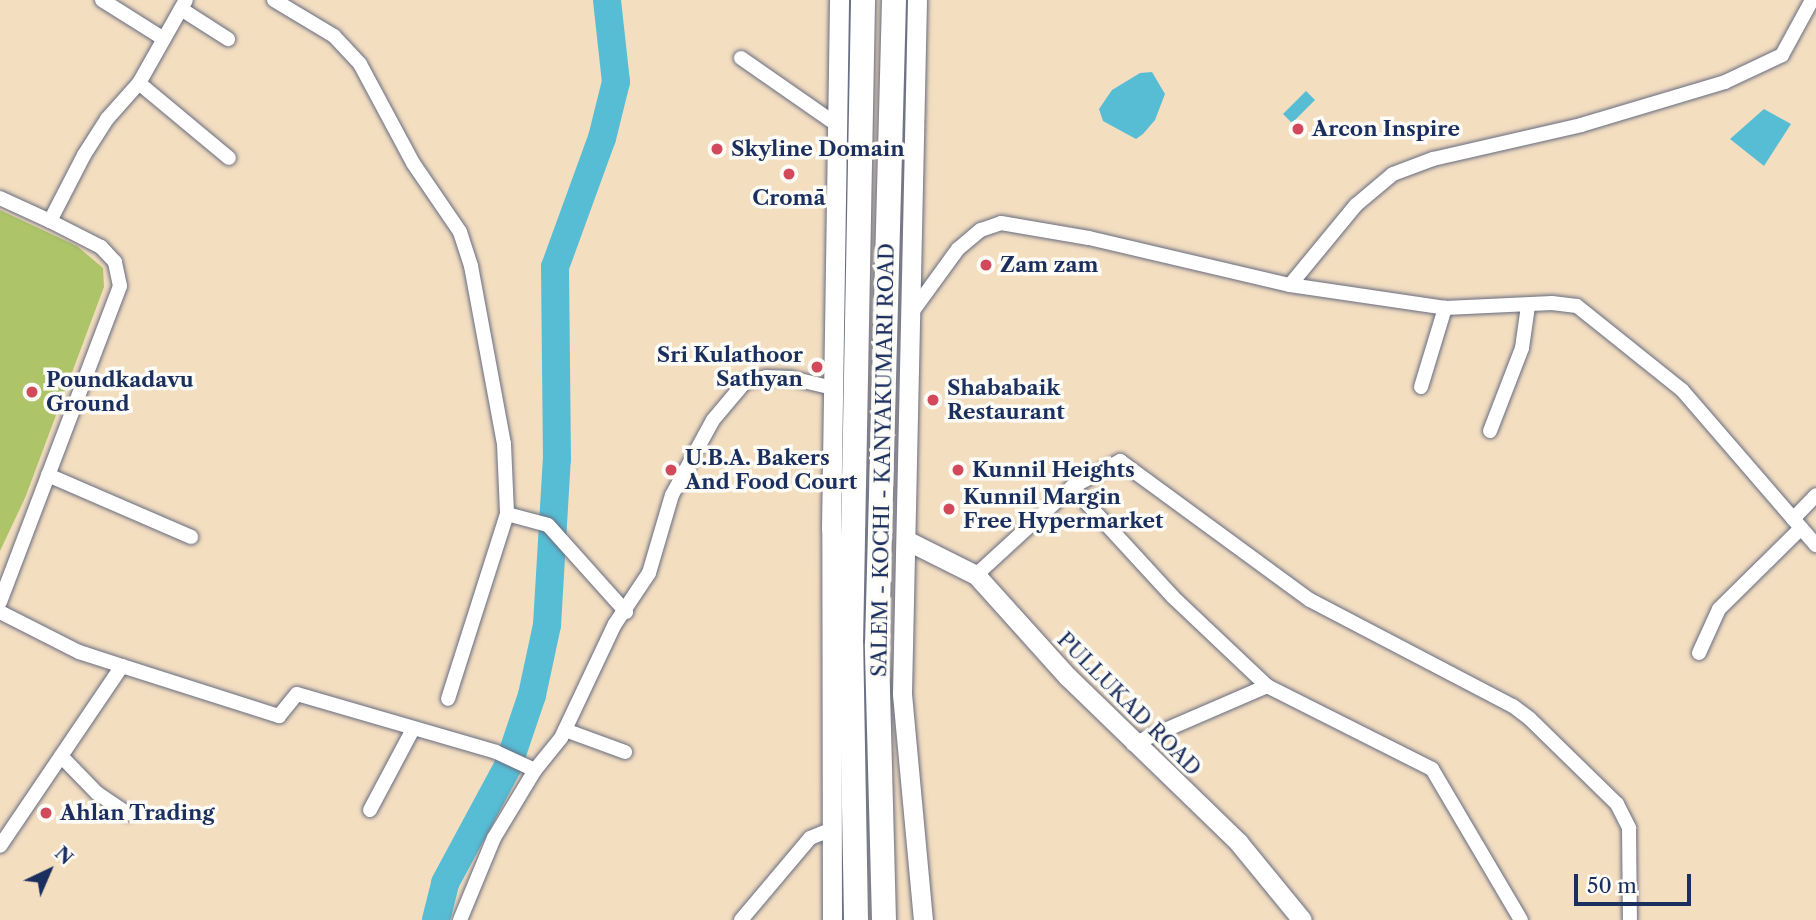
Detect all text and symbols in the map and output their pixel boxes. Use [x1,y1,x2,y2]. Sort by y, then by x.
place label: Arcon Inspire [1312,116,1460,142]
marker: Arcon Inspire [1290,121,1306,137]
place label: Skyline Domain [731,136,905,162]
marker: Skyline Domain [709,141,725,157]
marker: Cromā [781,166,797,182]
place label: Cromā [752,185,826,211]
street label: SALEM - KOCHI - KANYAKUMARI ROAD [867,243,899,677]
place label: Zam zam [1000,252,1098,278]
marker: Zam zam [978,257,994,273]
place label: Sri Kulathoor Sathyan [657,342,803,392]
marker: Sri Kulathoor Sathyan [809,359,825,375]
place label: Poundkadavu Ground [46,367,194,417]
place label: Shababaik Restaurant [947,375,1065,425]
marker: Poundkadavu Ground [24,384,40,400]
marker: Shababaik Restaurant [925,392,941,408]
place label: U.B.A. Bakers And Food Court [685,445,857,495]
place label: Kunnil Heights [972,457,1135,483]
marker: U.B.A. Bakers And Food Court [663,462,679,478]
marker: Kunnil Heights [950,462,966,478]
place label: Kunnil Margin Free Hypermarket [963,484,1163,534]
marker: Kunnil Margin Free Hypermarket [941,501,957,517]
street label: PULLUKAD ROAD [1052,627,1206,781]
place label: Ahlan Trading [60,800,215,826]
marker: Ahlan Trading [38,805,54,821]
north arrow [14,836,84,906]
text: N [50,842,78,870]
scale bar [1578,860,1695,904]
text: 50 m [1587,873,1637,898]

